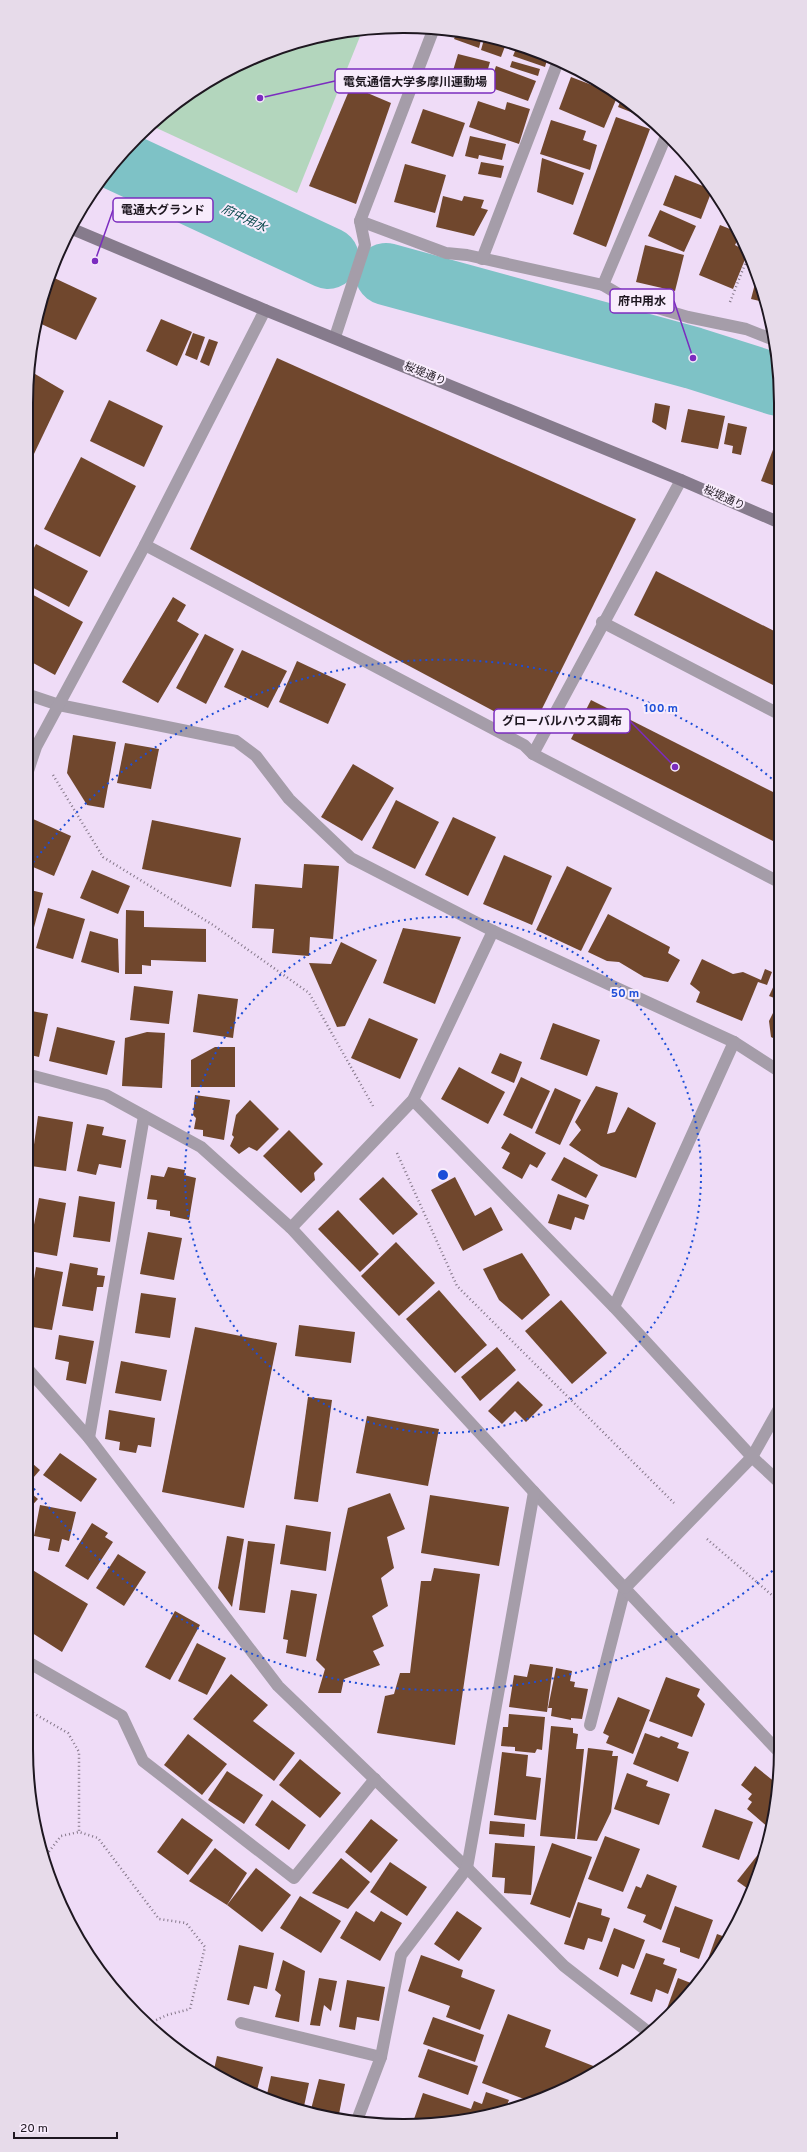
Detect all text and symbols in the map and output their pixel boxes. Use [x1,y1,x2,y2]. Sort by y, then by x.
callout: 電気通信大学多摩川運動場 [335,69,495,93]
text: 電気通信大学多摩川運動場 [343,75,487,91]
callout: 電通大グランド [113,198,213,222]
water label: 府中用水 [219,202,271,237]
text: 電通大グランド [121,203,205,219]
callout: 府中用水 [610,289,674,313]
text: 府中用水 [618,294,666,310]
street label: 桜堤通り [402,359,448,389]
street label: 桜堤通り [701,483,747,513]
text: 100 m [644,701,678,717]
callout: グローバルハウス調布 [494,709,630,733]
text: グローバルハウス調布 [502,714,622,730]
text: 50 m [611,986,639,1002]
centre of rings [436,1168,450,1182]
scale bar [14,2114,117,2140]
text: 20 m [20,2121,48,2137]

